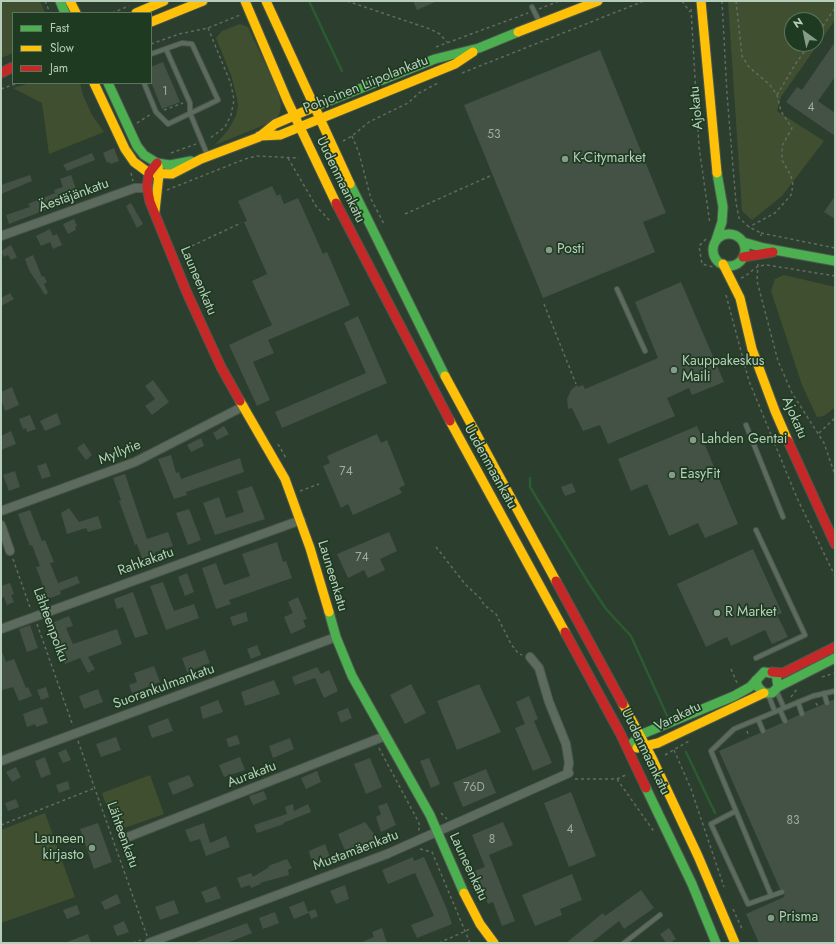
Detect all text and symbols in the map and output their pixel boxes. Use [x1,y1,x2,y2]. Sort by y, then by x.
legend [12,12,152,84]
north arrow [784,12,824,52]
text: N [790,14,806,32]
text: Fast [50,19,69,37]
text: Slow [50,39,74,57]
street label: Pohjoinen Liipolankatu [301,52,431,118]
text: Jam [50,59,68,77]
house number: 1 [162,85,168,99]
street label: Ajokatu [687,85,707,131]
house number: 4 [808,101,814,115]
house number: 53 [487,128,501,142]
street label: Uudenmaankatu [312,134,368,226]
place label: K-Citymarket [573,151,646,167]
marker: K-Citymarket [560,154,570,164]
street label: Äestäjänkatu [37,176,111,216]
place label: Posti [557,242,585,258]
street label: Launeenkatu [176,244,220,318]
marker: Posti [544,245,554,255]
place label: Kauppakeskus Maili [682,354,765,386]
marker: Kauppakeskus Maili [669,365,679,375]
street label: Ajokatu [778,394,810,442]
street label: Uudenmaankatu [460,422,520,512]
place label: Lahden Gentai [701,432,787,448]
marker: Lahden Gentai [688,435,698,445]
street label: Myllytie [96,437,144,469]
house number: 74 [339,465,353,479]
place label: EasyFit [680,467,720,483]
marker: EasyFit [667,470,677,480]
street label: Launeenkatu [313,539,351,613]
street label: Rahkakatu [116,544,176,580]
house number: 74 [355,551,369,565]
street label: Lähteenpolku [29,586,71,664]
place label: R Market [725,605,776,621]
marker: R Market [712,608,722,618]
street label: Suorankulmankatu [111,661,217,713]
street label: Varakatu [652,699,704,735]
street label: Uudenmaankatu [617,706,673,798]
street label: Aurakatu [225,758,279,792]
house number: 76D [463,781,485,795]
street label: Lähteenkatu [102,800,142,870]
house number: 83 [786,814,800,828]
house number: 4 [567,823,573,837]
street label: Mustamäenkatu [311,827,401,875]
street label: Launeenkatu [445,830,491,904]
place label: Launeen kirjasto [34,832,84,864]
house number: 8 [489,833,495,847]
marker: Launeen kirjasto [87,843,97,853]
place label: Prisma [779,910,818,926]
marker: Prisma [766,913,776,923]

